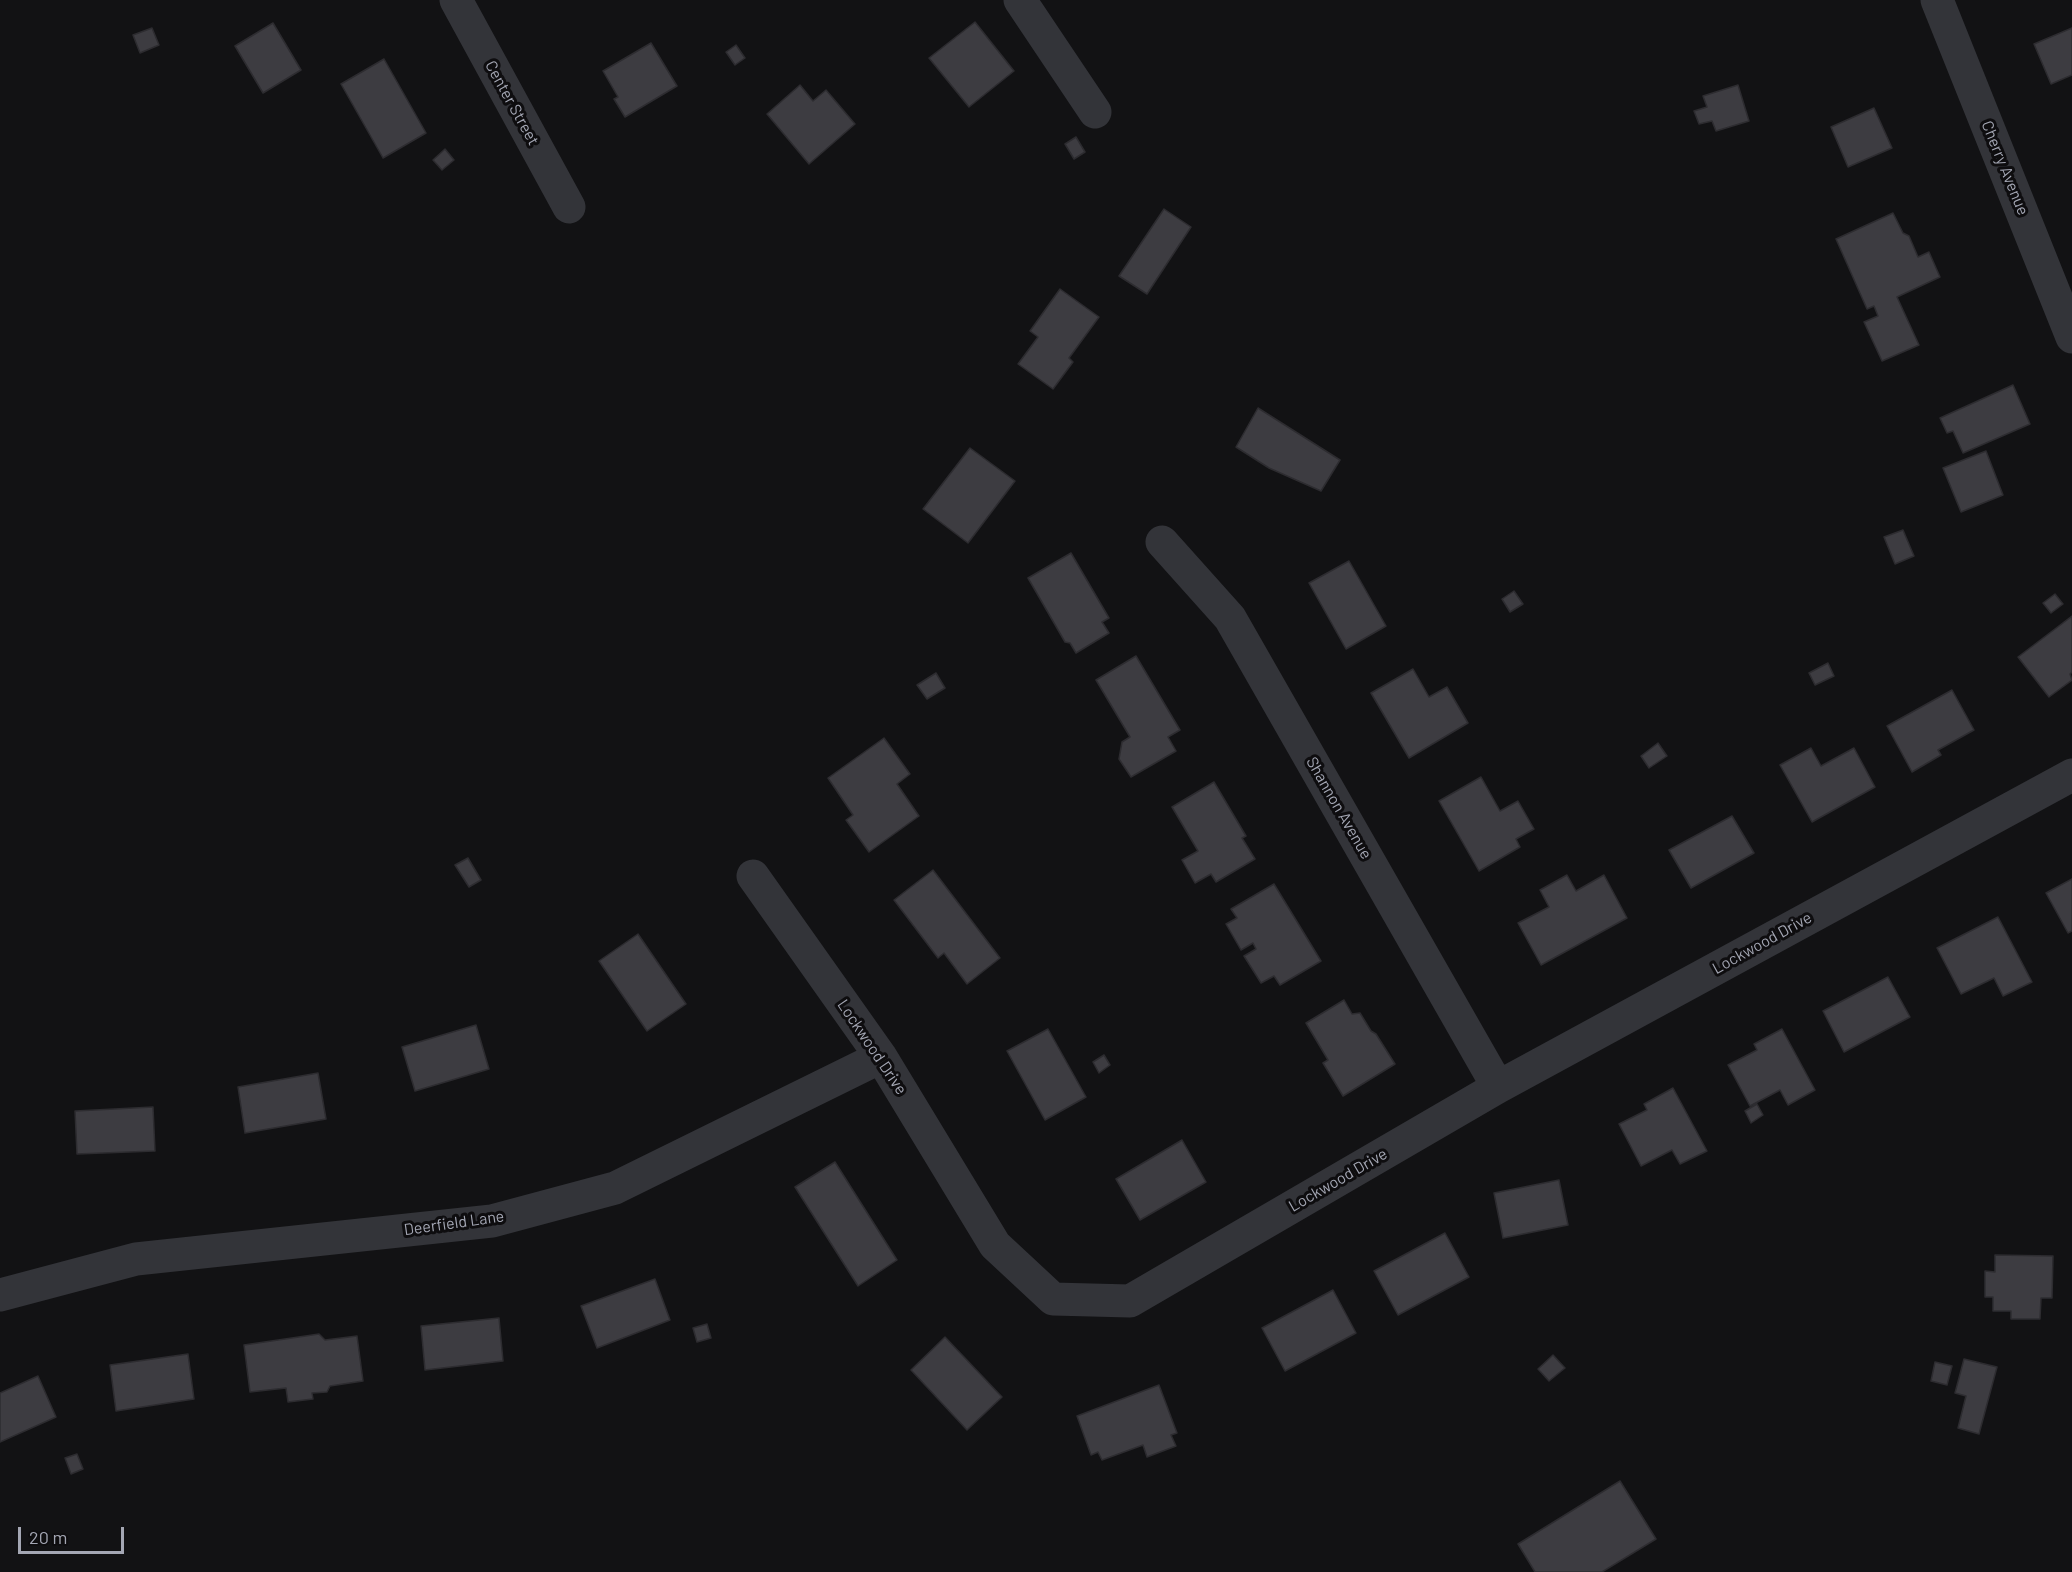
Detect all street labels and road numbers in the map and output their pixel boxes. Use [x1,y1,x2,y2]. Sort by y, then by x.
street label: Center Street [481,57,543,149]
street label: Cherry Avenue [1977,118,2033,218]
street label: Shannon Avenue [1302,754,1376,862]
street label: Lockwood Drive [1709,908,1815,978]
street label: Lockwood Drive [833,996,911,1098]
street label: Lockwood Drive [1285,1144,1391,1216]
street label: Deerfield Lane [403,1206,505,1240]

